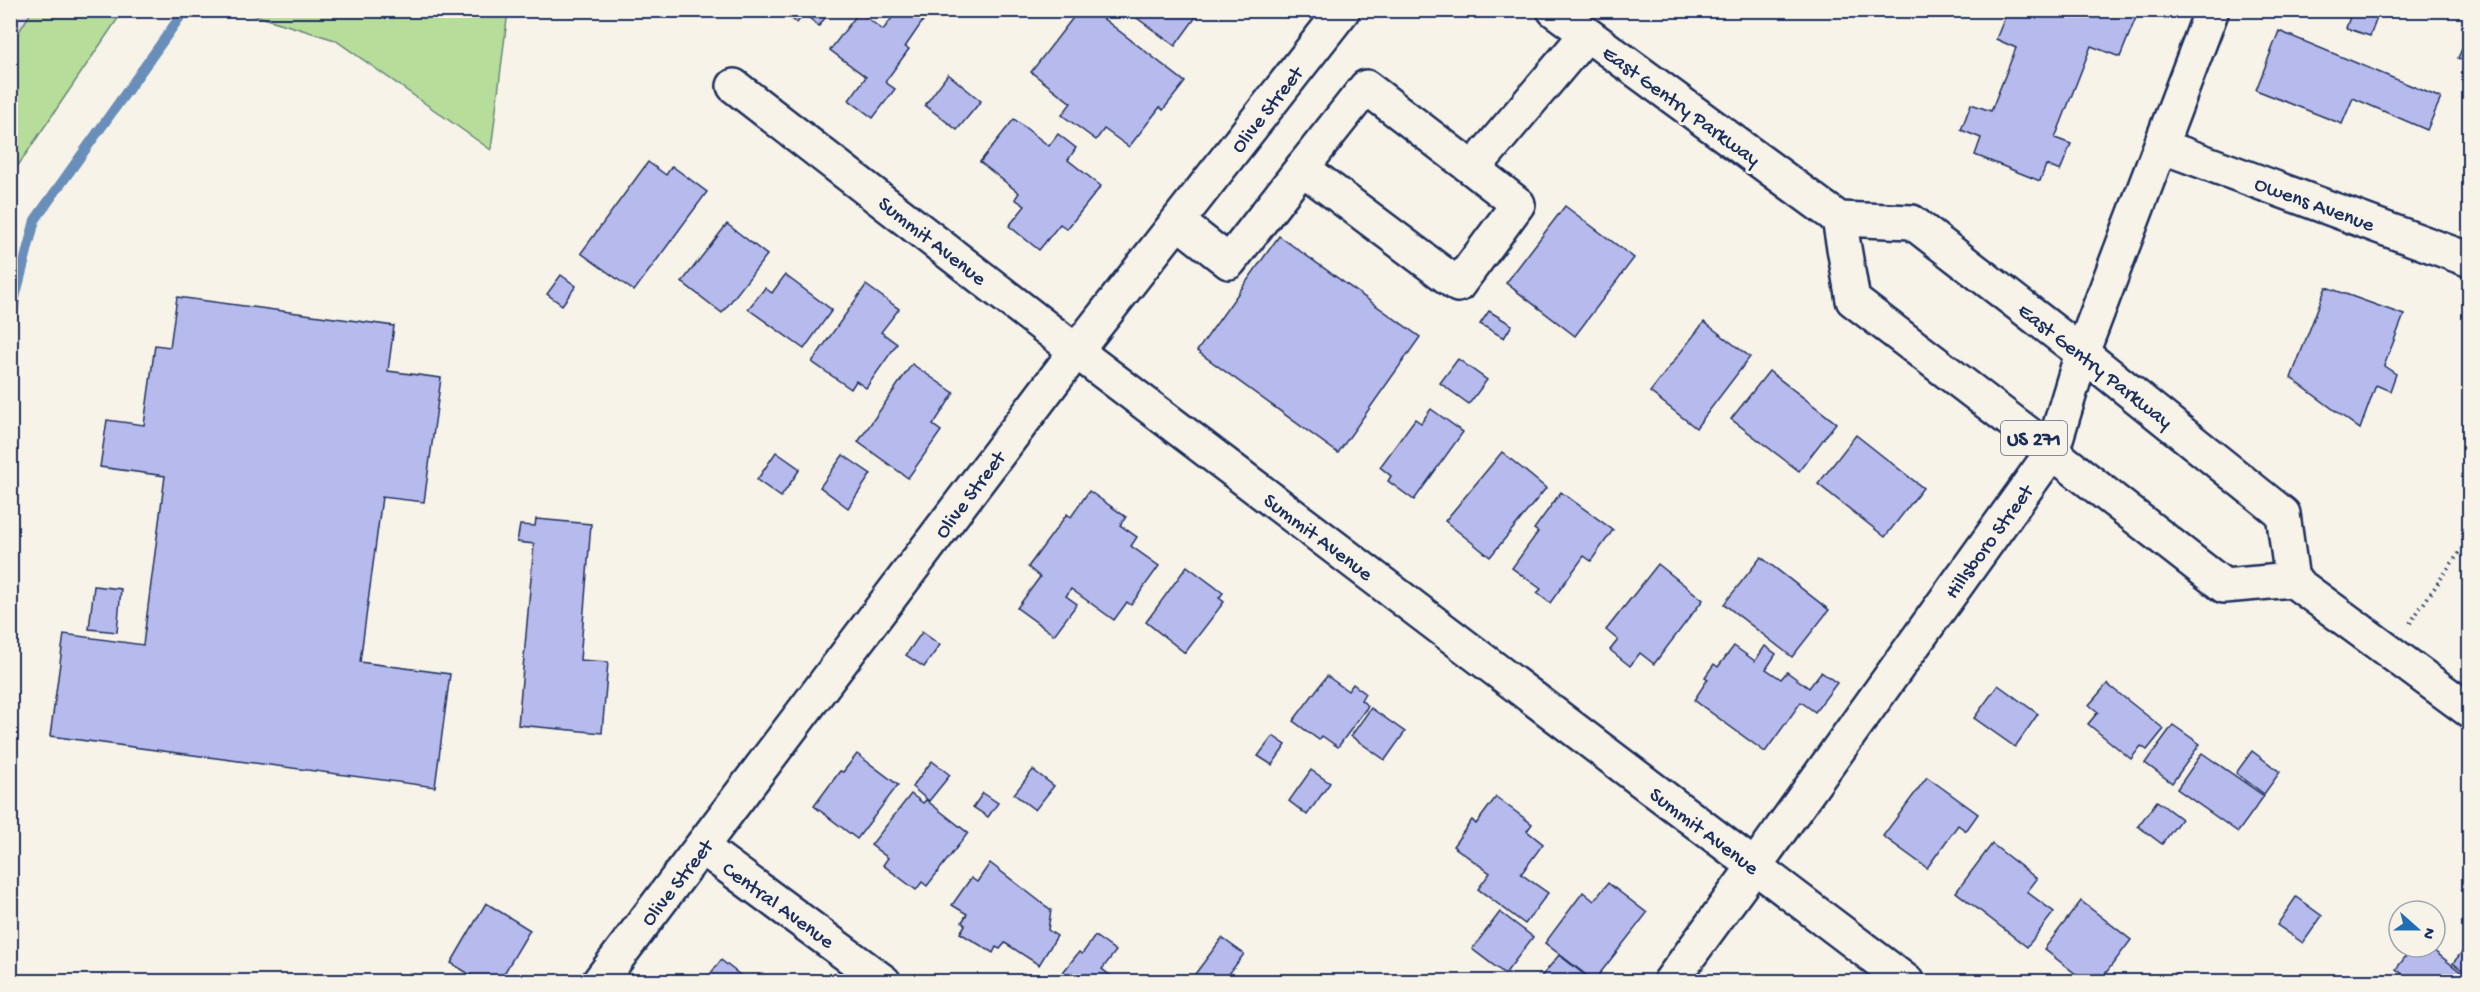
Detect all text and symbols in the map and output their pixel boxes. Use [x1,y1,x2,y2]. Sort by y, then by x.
street label: East Gentry Parkway [1596,42,1764,174]
street label: Olive Street [1227,61,1312,159]
street label: Owens Avenue [2251,173,2378,240]
street label: Summit Avenue [872,193,991,294]
street label: East Gentry Parkway [2011,300,2176,436]
road number: US 271 [2001,421,2067,455]
street label: Olive Street [931,446,1014,545]
street label: Hillsboro Street [1941,479,2042,605]
street label: Summit Avenue [1257,489,1378,589]
street label: Summit Avenue [1643,783,1764,883]
street label: Olive Street [637,834,722,932]
street label: Central Avenue [716,858,839,957]
north arrow [2387,899,2447,959]
text: N [2417,925,2438,942]

